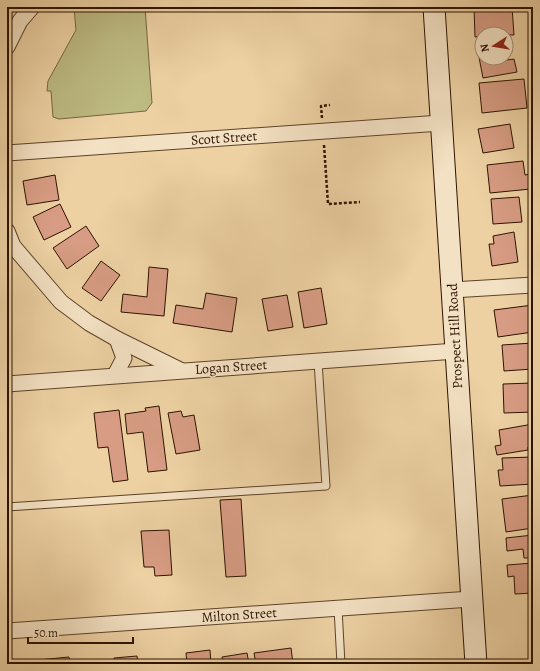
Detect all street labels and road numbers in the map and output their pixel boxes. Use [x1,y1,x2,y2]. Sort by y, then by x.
street label: Scott Street [190,126,258,150]
street label: Prospect Hill Road [443,282,467,389]
street label: Logan Street [194,355,268,379]
street label: Milton Street [201,603,278,627]

